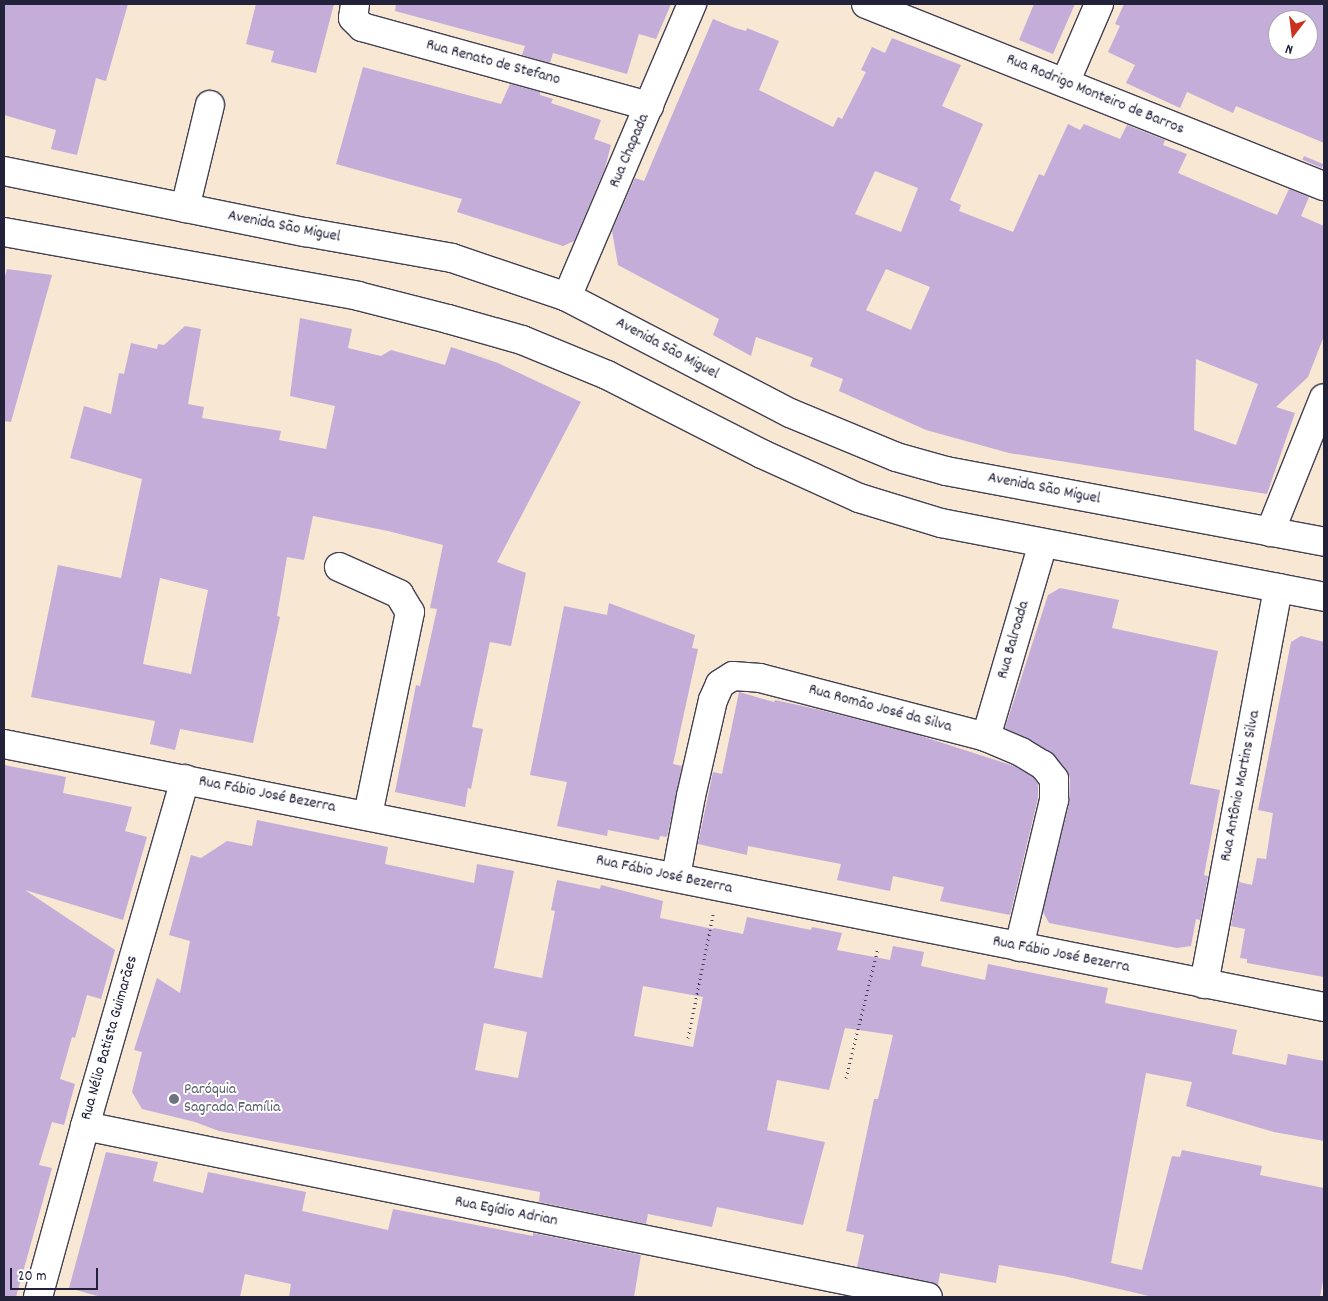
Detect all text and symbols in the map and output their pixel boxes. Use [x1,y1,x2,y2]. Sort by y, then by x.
north arrow [1268,10,1318,60]
street label: Rua Renato de Stefano [424,36,562,90]
text: N [1283,38,1295,59]
street label: Rua Rodrigo Monteiro de Barros [1003,50,1187,140]
street label: Rua Chapada [606,111,654,191]
street label: Avenida São Miguel [226,207,342,247]
street label: Avenida São Miguel [612,314,722,384]
street label: Avenida São Miguel [986,469,1102,509]
street label: Rua Balroada [994,599,1034,681]
street label: Rua Romão José da Silva [806,681,954,737]
street label: Rua Antônio Martins Silva [1217,709,1265,863]
street label: Rua Fábio José Bezerra [197,772,337,818]
street label: Rua Fábio José Bezerra [594,851,734,899]
street label: Rua Fábio José Bezerra [991,932,1131,978]
street label: Rua Nélio Batista Guimarães [77,954,143,1122]
place label: Paróquia Sagrada Família [184,1080,280,1118]
marker: Paróquia Sagrada Família [168,1093,180,1105]
street label: Rua Egídio Adrian [453,1193,559,1231]
scale bar [12,1258,100,1290]
text: 20 m [18,1266,46,1288]

